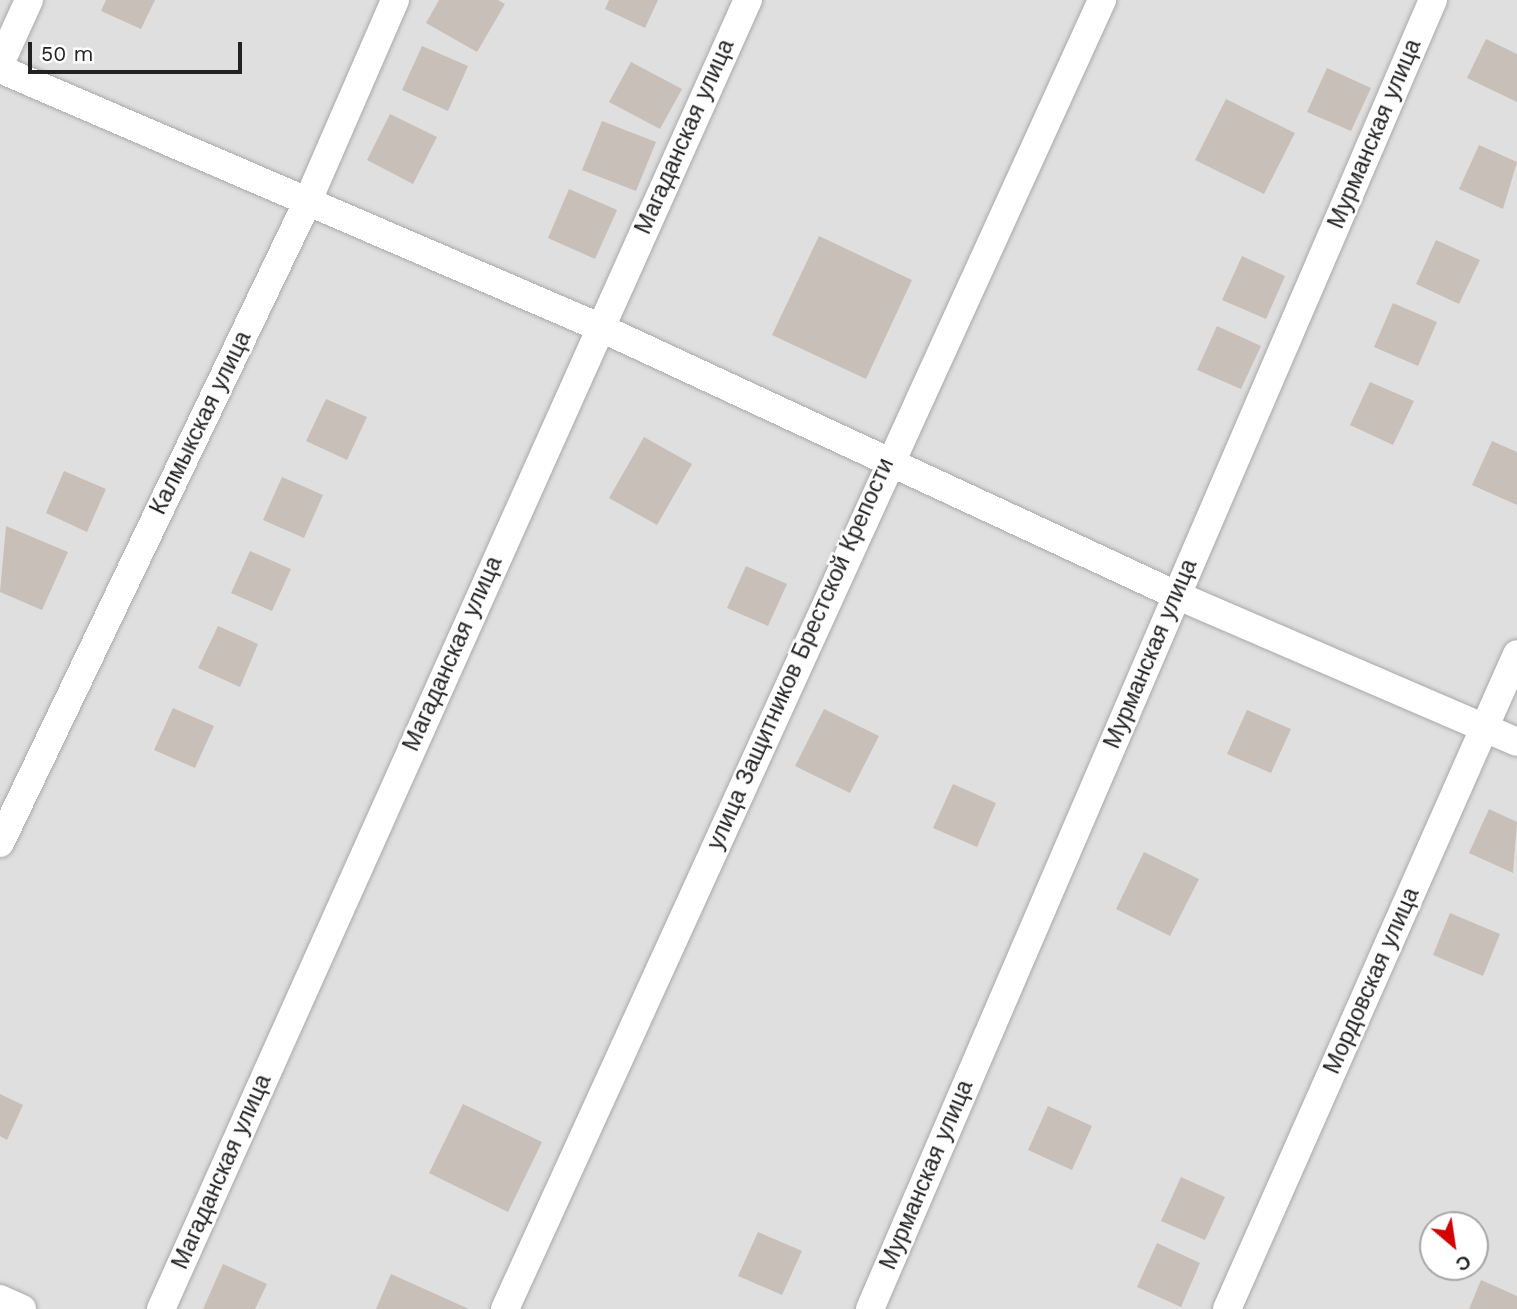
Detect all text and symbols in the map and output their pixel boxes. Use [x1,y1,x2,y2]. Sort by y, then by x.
scale bar [32,28,245,72]
street label: Магаданская улица [630,35,740,239]
street label: Мурманская улица [1323,35,1427,233]
text: 50 m [41,41,93,66]
street label: Калмыкская улица [145,327,257,519]
street label: улица Защитников Брестской Крепости [702,454,900,854]
street label: Магаданская улица [398,552,508,756]
street label: Мурманская улица [1099,555,1203,753]
street label: Мордовская улица [1319,884,1425,1078]
street label: Магаданская улица [167,1070,277,1274]
street label: Мурманская улица [875,1076,979,1274]
north arrow [1419,1211,1489,1281]
text: С [1452,1250,1475,1276]

